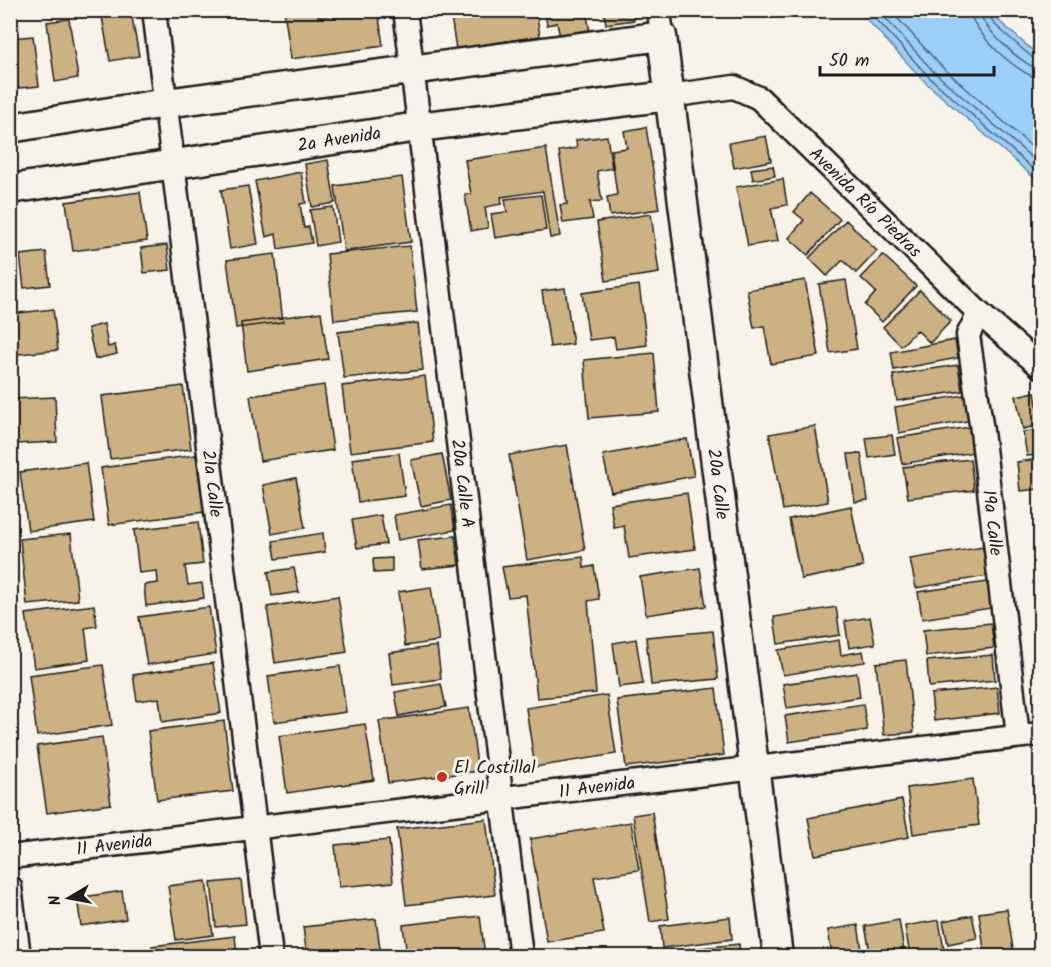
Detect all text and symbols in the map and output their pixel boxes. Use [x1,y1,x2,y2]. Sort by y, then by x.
scale bar [820,39,994,77]
text: 50 m [829,47,869,76]
street label: 2a Avenida [296,120,383,161]
street label: Avenida Río Piedras [801,141,928,266]
street label: 20a Calle A [442,437,481,530]
street label: 20a Calle [698,447,736,521]
street label: 21a Calle [192,448,230,519]
street label: 19a Calle [973,488,1010,558]
place label: El Costillal Grill [454,754,536,804]
street label: 11 Avenida [557,769,637,807]
marker: El Costillal Grill [435,770,449,784]
street label: 11 Avenida [75,827,154,865]
north arrow [39,868,99,928]
text: N [43,893,69,907]

